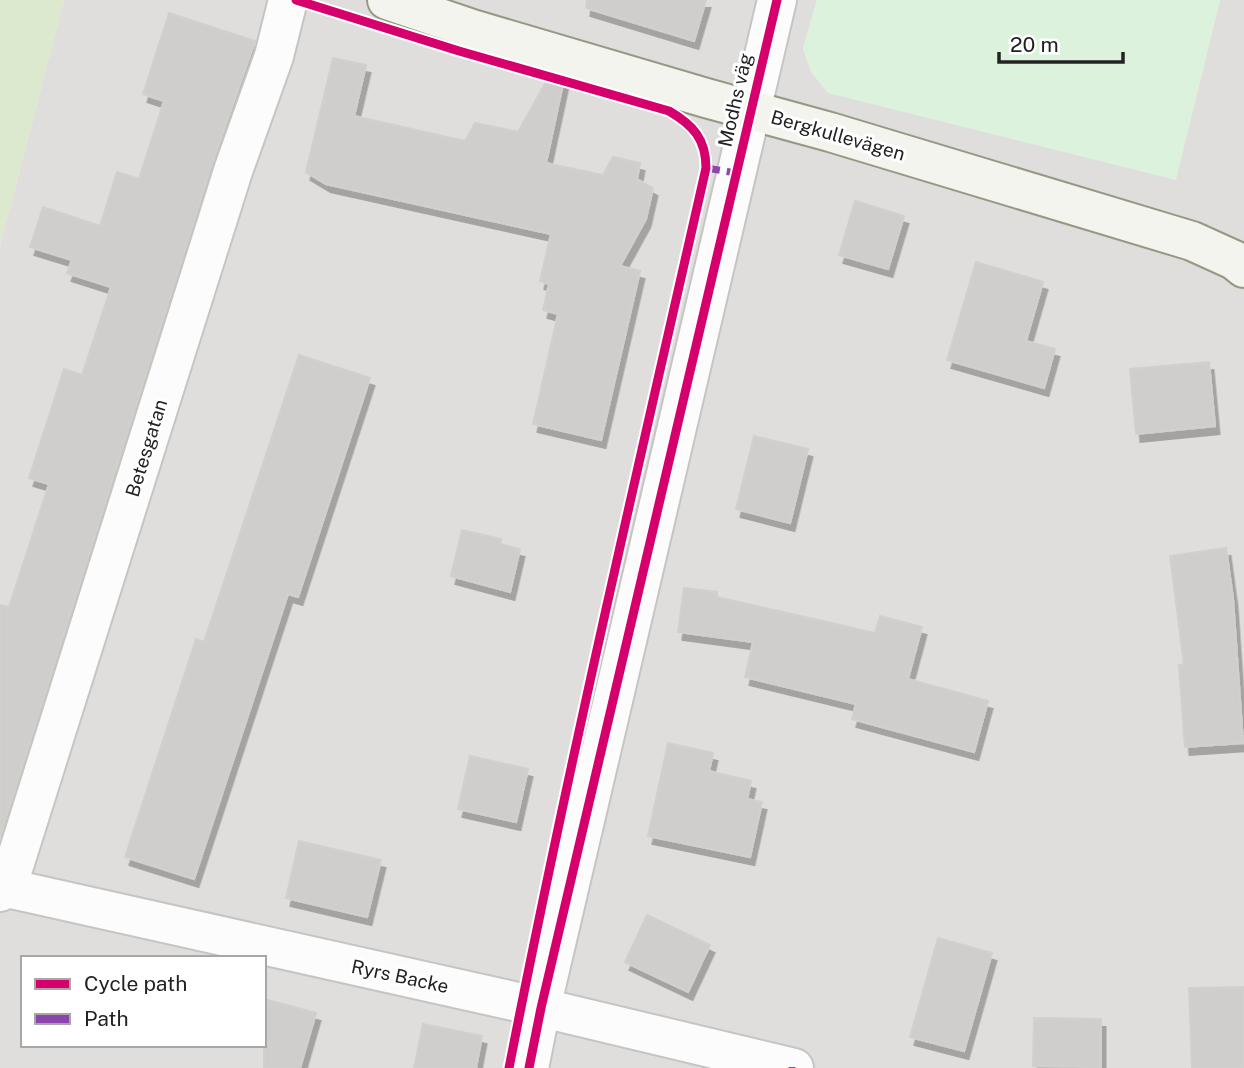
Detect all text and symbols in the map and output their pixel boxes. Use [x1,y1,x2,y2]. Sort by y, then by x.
scale bar [999,21,1123,65]
text: 20 m [1010,32,1059,57]
street label: Modhs väg [714,51,756,149]
street label: Bergkullevägen [768,105,908,165]
street label: Betesgatan [121,396,171,500]
street label: Ryrs Backe [349,955,451,997]
legend [21,956,266,1047]
text: Cycle path [84,971,187,996]
text: Path [84,1006,129,1031]

